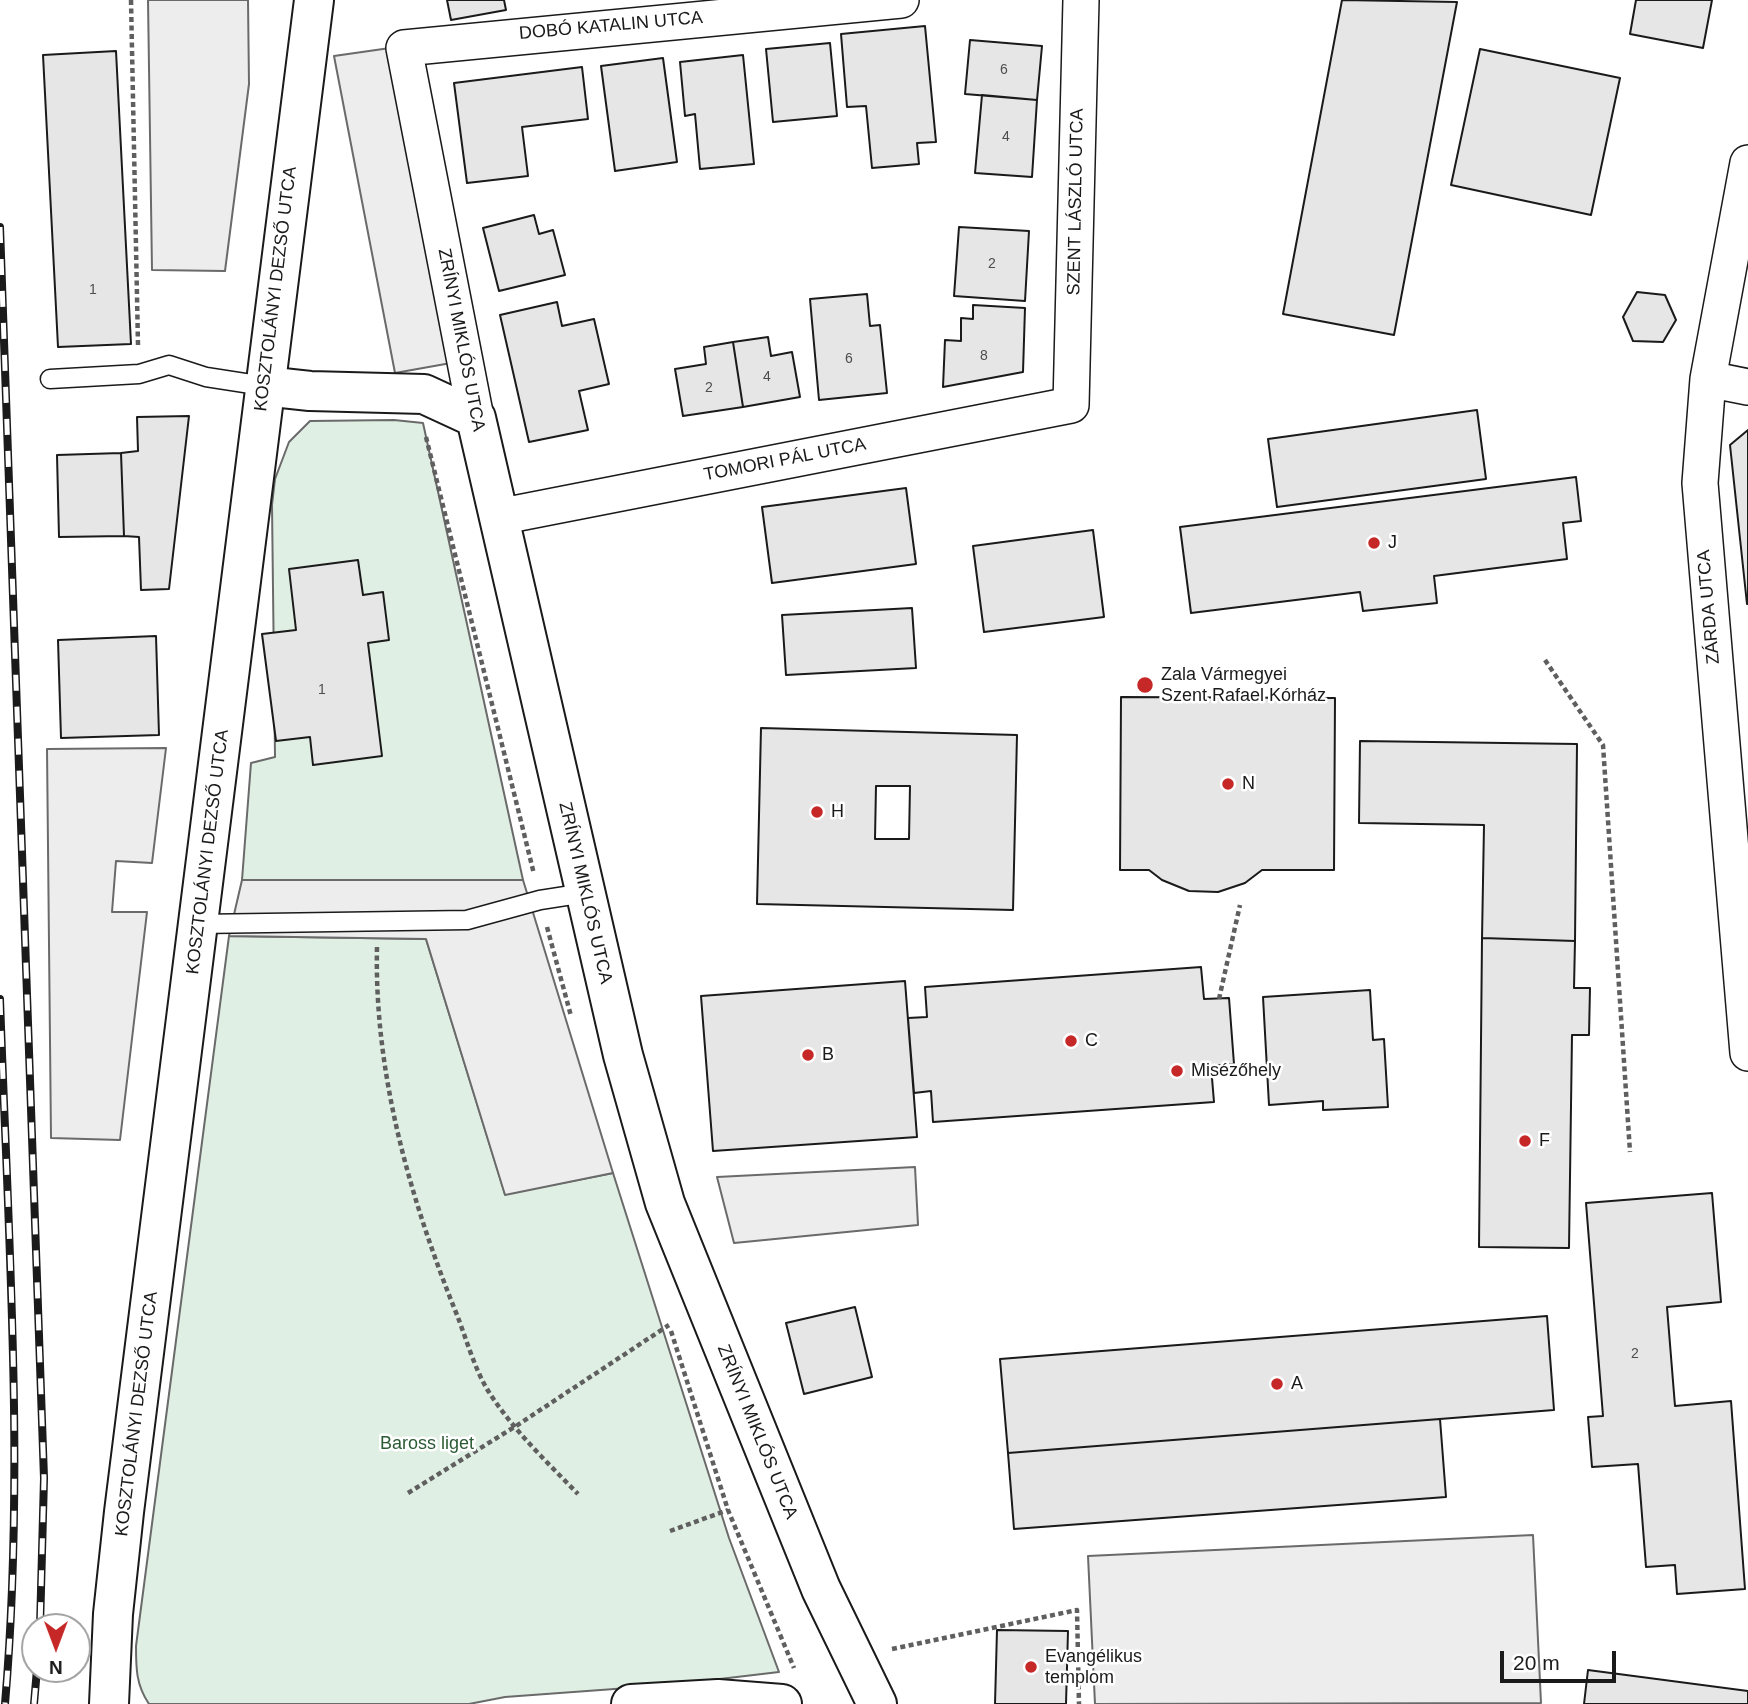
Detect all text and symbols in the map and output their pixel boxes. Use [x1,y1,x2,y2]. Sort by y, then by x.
street label: DOBÓ KATALIN UTCA [518,7,704,45]
house number: 6 [1000,62,1008,78]
street label: SZENT LÁSZLÓ UTCA [1064,108,1088,296]
house number: 4 [1002,129,1010,145]
street label: KOSZTOLÁNYI DEZSŐ UTCA [250,165,302,413]
street label: ZRÍNYI MIKLÓS UTCA [433,247,489,433]
house number: 2 [988,256,996,272]
house number: 1 [89,282,97,298]
house number: 8 [980,348,988,364]
house number: 6 [845,351,853,367]
house number: 4 [763,369,771,385]
house number: 2 [705,380,713,396]
street label: TOMORI PÁL UTCA [702,434,868,486]
place label: J [1388,532,1397,554]
marker: J [1366,535,1382,551]
street label: ZÁRDA UTCA [1693,549,1725,665]
place label: Zala Vármegyei Szent Rafael Kórház [1161,664,1326,706]
marker: Zala Vármegyei Szent Rafael Kórház [1135,675,1155,695]
house number: 1 [318,682,326,698]
street label: KOSZTOLÁNYI DEZSŐ UTCA [182,728,234,976]
place label: N [1242,773,1255,795]
marker: N [1220,776,1236,792]
street label: ZRÍNYI MIKLÓS UTCA [554,800,616,986]
place label: H [831,801,844,823]
marker: H [809,804,825,820]
place label: C [1085,1030,1098,1052]
marker: C [1063,1033,1079,1049]
place label: B [822,1044,834,1066]
marker: B [800,1047,816,1063]
place label: Misézőhely [1191,1060,1281,1082]
marker: Misézőhely [1169,1063,1185,1079]
place label: F [1539,1130,1550,1152]
marker: F [1517,1133,1533,1149]
street label: KOSZTOLÁNYI DEZSŐ UTCA [111,1290,163,1538]
street label: ZRÍNYI MIKLÓS UTCA [712,1342,802,1522]
house number: 2 [1631,1346,1639,1362]
place label: A [1291,1373,1303,1395]
marker: A [1269,1376,1285,1392]
park label: Baross liget [380,1433,474,1455]
north arrow [21,1613,91,1683]
scale bar [1503,1638,1618,1682]
place label: Evangélikus templom [1045,1646,1142,1688]
text: 20 m [1513,1651,1560,1674]
text: N [49,1657,63,1678]
marker: Evangélikus templom [1023,1659,1039,1675]

